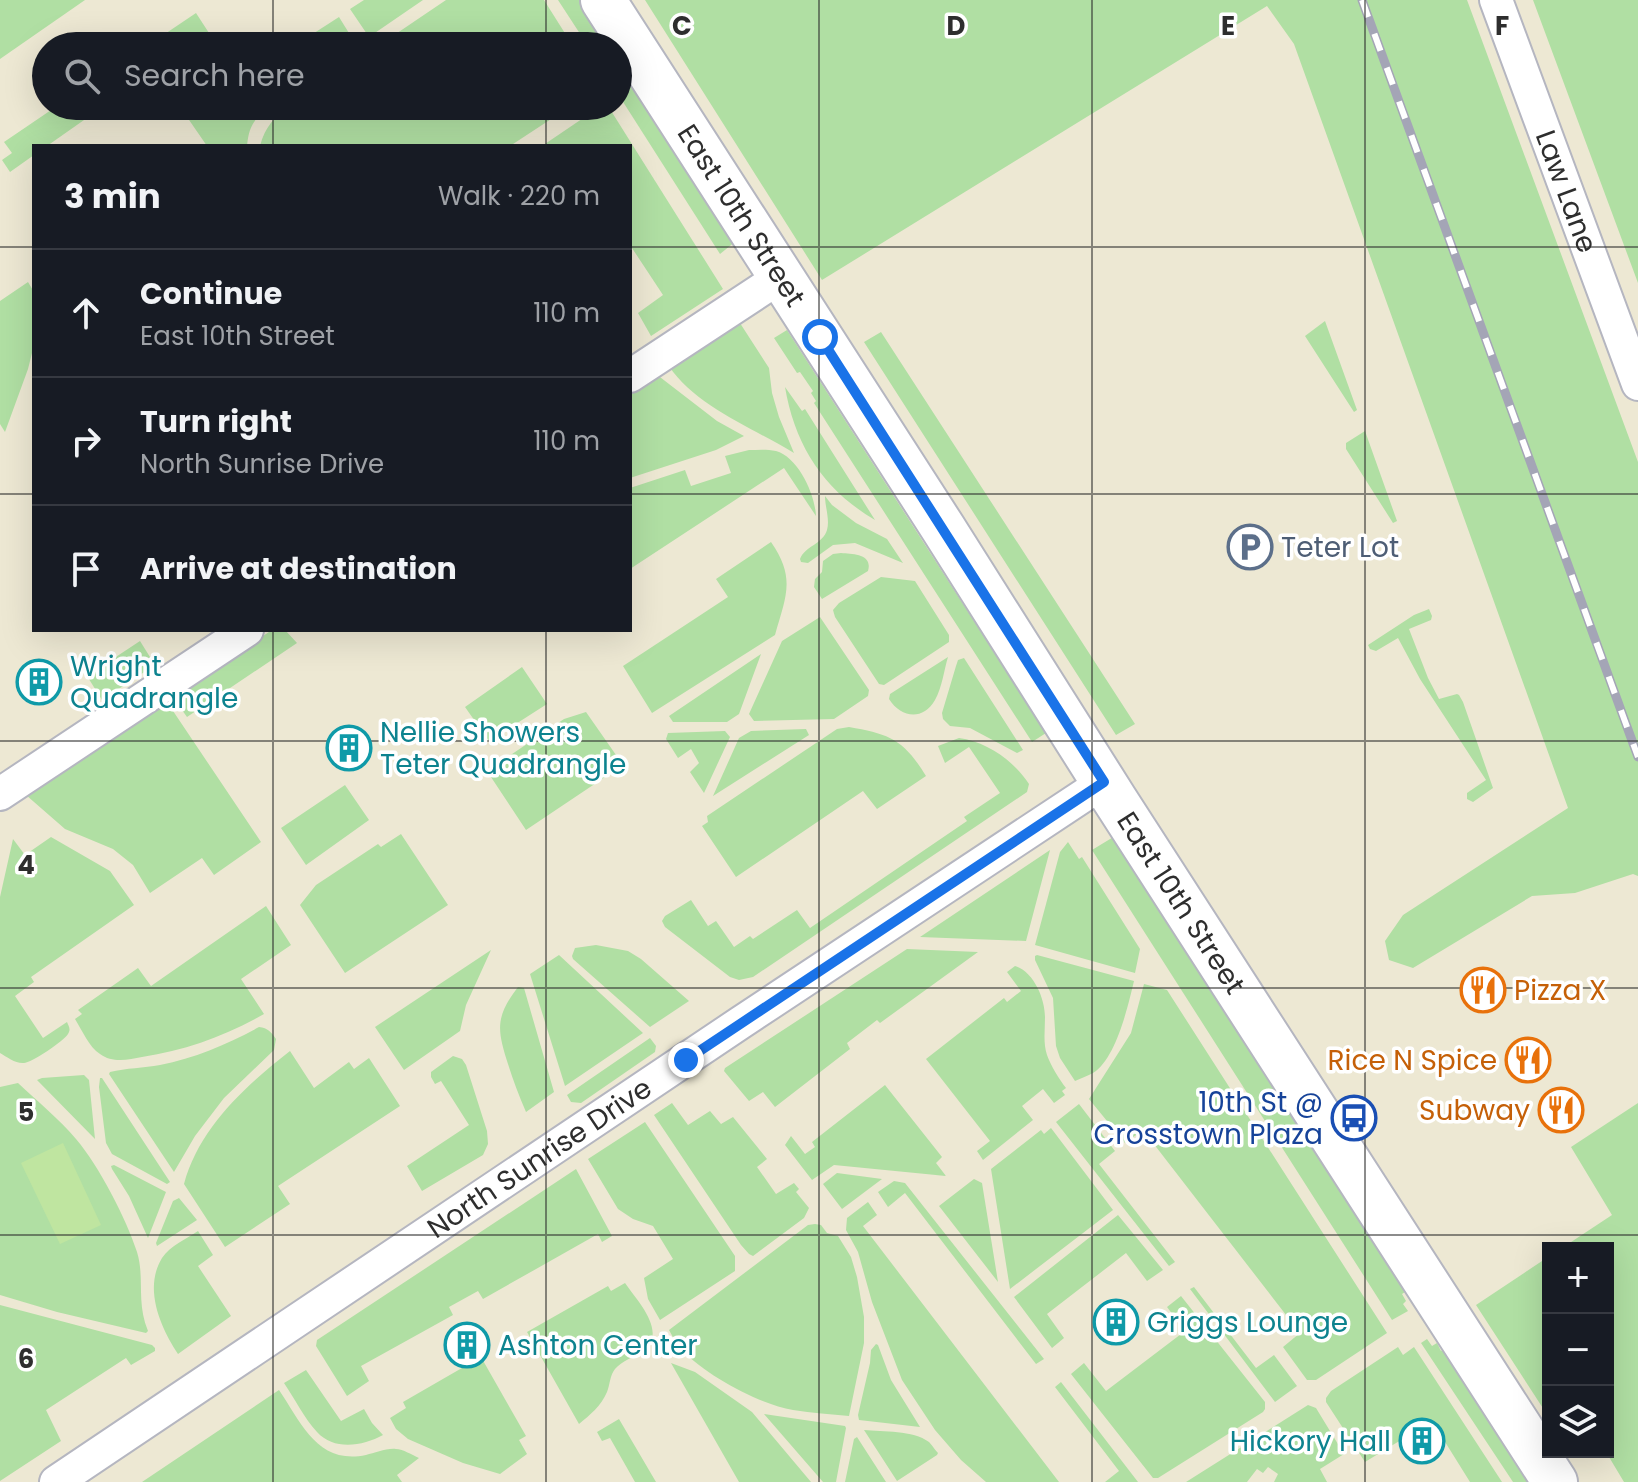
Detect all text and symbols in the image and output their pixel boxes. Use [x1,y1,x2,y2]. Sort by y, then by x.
text: C [672,8,692,44]
text: D [947,8,966,44]
text: E [1221,8,1235,44]
text: F [1495,8,1509,44]
search box [32,32,632,120]
icon: search [60,54,104,98]
text: Search here [124,54,305,97]
street label: East 10th Street [668,117,814,314]
street label: Law Lane [1526,125,1607,258]
text: 3 min [64,172,161,220]
text: Walk · 220 m [438,178,600,214]
text: Continue [140,272,282,315]
icon: ahead [64,291,108,335]
text: 110 m [533,295,600,331]
text: East 10th Street [140,318,335,354]
route start [802,319,838,355]
text: Turn right [140,400,292,443]
icon: right [64,419,108,463]
text: 110 m [533,423,600,459]
text: North Sunrise Drive [140,446,384,482]
parking icon: Teter Lot [1226,523,1274,571]
place label: Teter Lot [1281,528,1399,567]
icon: arrive [64,547,108,591]
text: Arrive at destination [140,547,457,590]
place label: Wright Quadrangle [70,647,238,718]
building icon: Wright Quadrangle [15,658,63,706]
place label: Nellie Showers Teter Quadrangle [380,713,626,784]
building icon: Nellie Showers Teter Quadrangle [325,724,373,772]
street label: East 10th Street [1108,804,1254,1002]
text: 4 [17,847,35,883]
restaurant icon: Pizza X [1459,966,1507,1014]
place label: Pizza X [1514,971,1606,1010]
restaurant icon: Rice N Spice [1504,1036,1552,1084]
place label: Rice N Spice [1327,1041,1497,1080]
route end [668,1042,704,1078]
street label: North Sunrise Drive [419,1069,660,1248]
place label: 10th St @ Crosstown Plaza [1094,1083,1323,1154]
restaurant icon: Subway [1537,1086,1585,1134]
place label: Subway [1419,1091,1530,1130]
text: 5 [18,1094,34,1130]
bus stop icon: 10th St @ Crosstown Plaza [1330,1094,1378,1142]
map controls [1542,1242,1614,1458]
button: + [1542,1242,1614,1314]
building icon: Griggs Lounge [1092,1298,1140,1346]
place label: Griggs Lounge [1147,1303,1348,1342]
button: − [1542,1314,1614,1386]
building icon: Ashton Center [443,1321,491,1369]
place label: Ashton Center [498,1326,698,1365]
text: 6 [18,1341,34,1377]
button: layers [1542,1386,1614,1458]
building icon: Hickory Hall [1398,1417,1446,1465]
place label: Hickory Hall [1230,1422,1391,1461]

